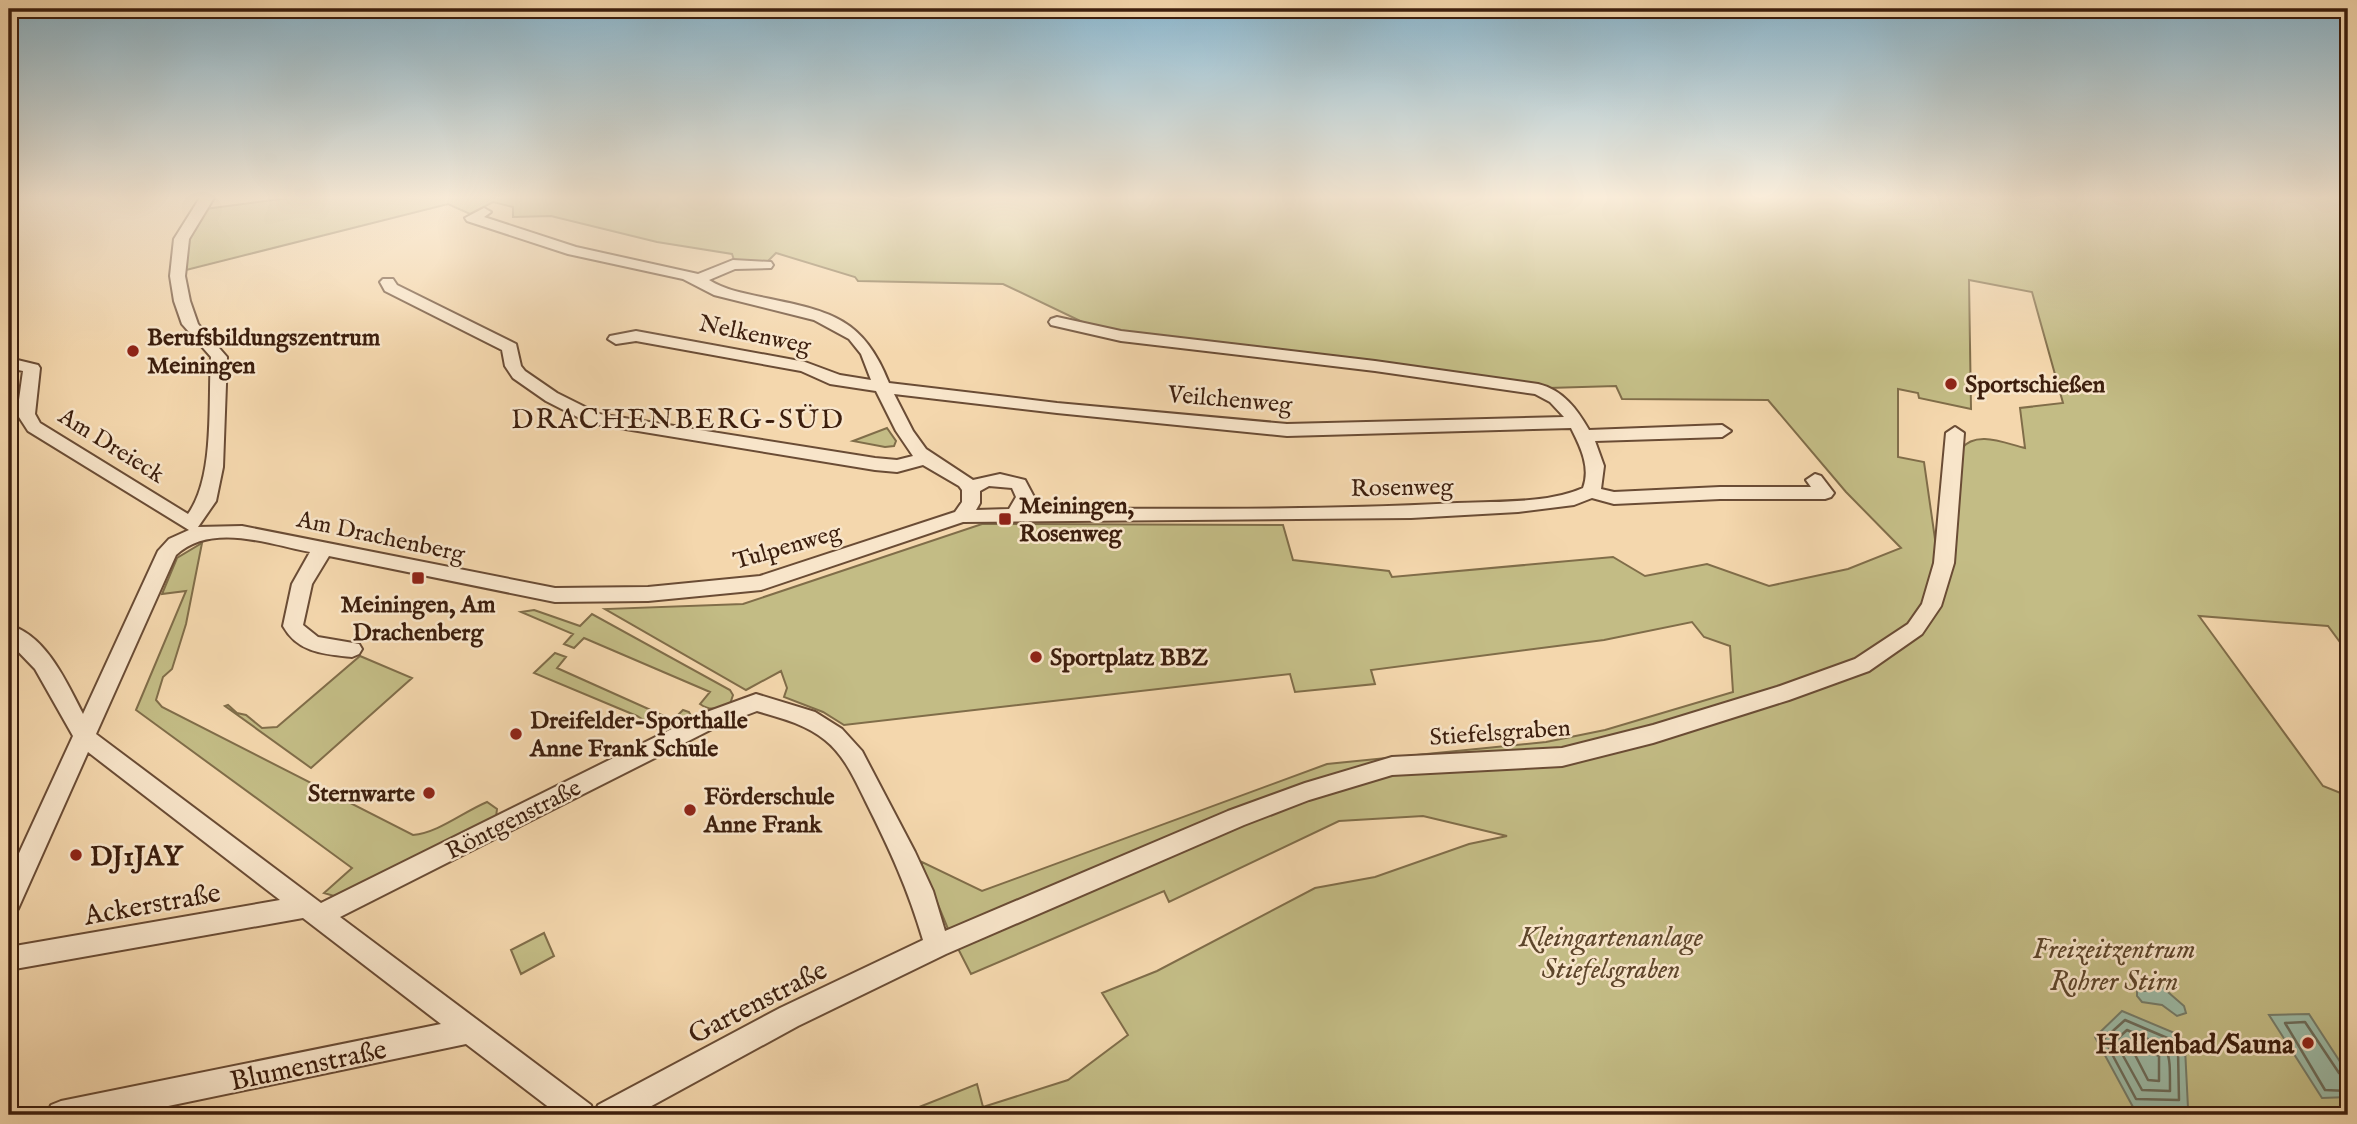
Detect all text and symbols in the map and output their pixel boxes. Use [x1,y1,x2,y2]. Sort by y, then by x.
street label: Nelkenweg [696,308,814,363]
place label: Berufsbildungszentrum Meiningen [147,323,381,382]
marker: Berufsbildungszentrum Meiningen [125,343,141,359]
place label: Sportschießen [1965,370,2105,401]
marker: Sportschießen [1943,376,1959,392]
street label: Veilchenweg [1165,380,1294,421]
street label: Am Dreieck [51,401,170,491]
district label: DRACHENBERG-SÜD [511,403,845,438]
street label: Rosenweg [1350,472,1455,505]
place label: Meiningen, Rosenweg [1019,491,1135,550]
street label: Am Drachenberg [293,504,468,571]
marker: Meiningen, Rosenweg [997,511,1013,527]
street label: Tulpenweg [730,517,846,578]
marker: Meiningen, Am Drachenberg [410,570,426,586]
place label: Meiningen, Am Drachenberg [341,590,496,649]
place label: Sportplatz BBZ [1050,643,1208,674]
marker: Sportplatz BBZ [1028,649,1044,665]
place label: Dreifelder-Sporthalle Anne Frank Schule [529,706,748,765]
street label: Stiefelsgraben [1429,713,1572,754]
marker: Dreifelder-Sporthalle Anne Frank Schule [508,726,524,742]
street label: Röntgenstraße [441,773,587,868]
place label: Sternwarte [308,779,415,810]
place label: Förderschule Anne Frank [703,782,835,841]
marker: Sternwarte [421,785,437,801]
marker: Förderschule Anne Frank [682,802,698,818]
place label: DJ1JAY [90,840,184,875]
marker: DJ1JAY [68,847,84,863]
street label: Ackerstraße [80,876,224,935]
park label: Kleingartenanlage Stiefelsgraben [1518,921,1704,988]
park label: Freizeitzentrum Rohrer Stirn [2033,933,2195,1000]
street label: Gartenstraße [683,953,834,1053]
place label: Hallenbad/Sauna [2095,1028,2295,1063]
street label: Blumenstraße [227,1033,390,1100]
marker: Hallenbad/Sauna [2300,1035,2316,1051]

